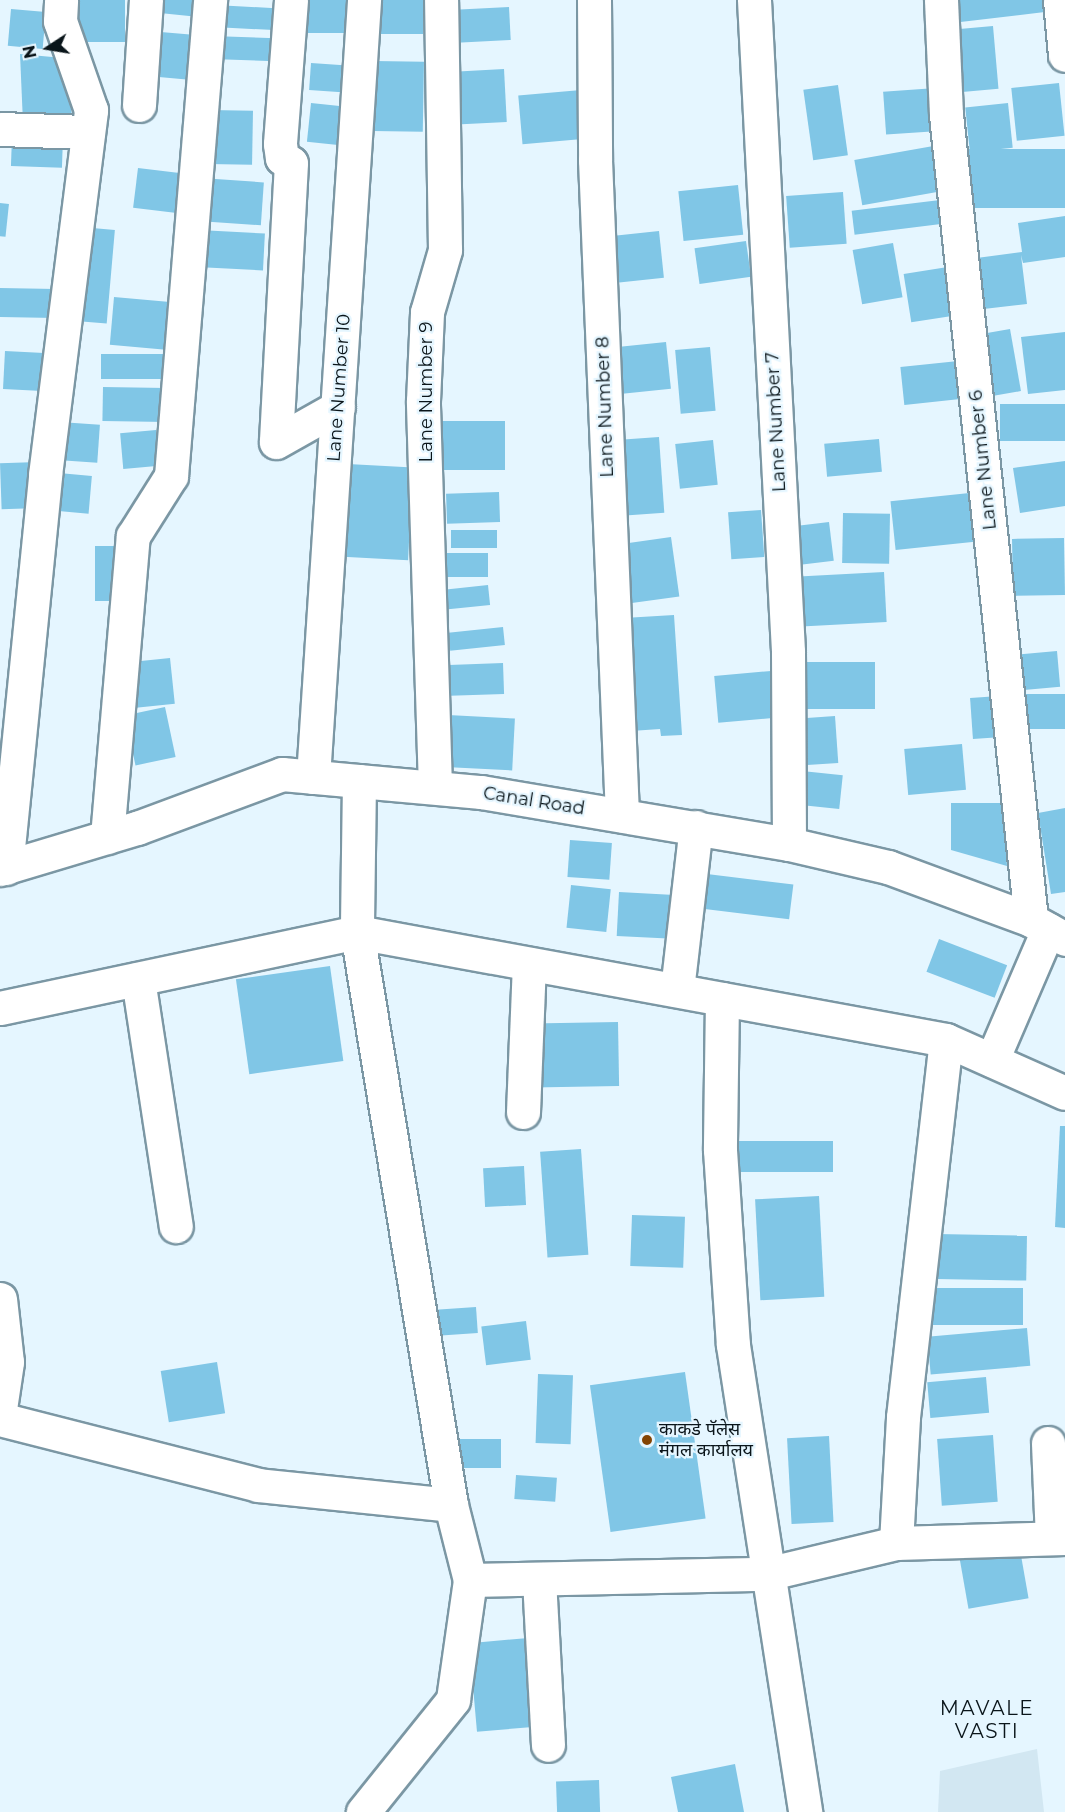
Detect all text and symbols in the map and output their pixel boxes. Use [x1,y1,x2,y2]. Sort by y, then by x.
north arrow [18,18,78,78]
text: N [19,44,41,60]
street label: Lane Number 10 [323,313,355,463]
street label: Lane Number 9 [415,322,437,462]
street label: Lane Number 8 [592,336,618,478]
street label: Lane Number 7 [762,351,790,493]
street label: Lane Number 6 [965,389,1001,531]
street label: Canal Road [482,782,586,820]
place label: काकडे पॅलेस मंगल कार्यालय [659,1419,753,1462]
marker: काकडे पॅलेस मंगल कार्यालय [640,1433,654,1447]
district label: MAVALE VASTI [940,1697,1034,1744]

